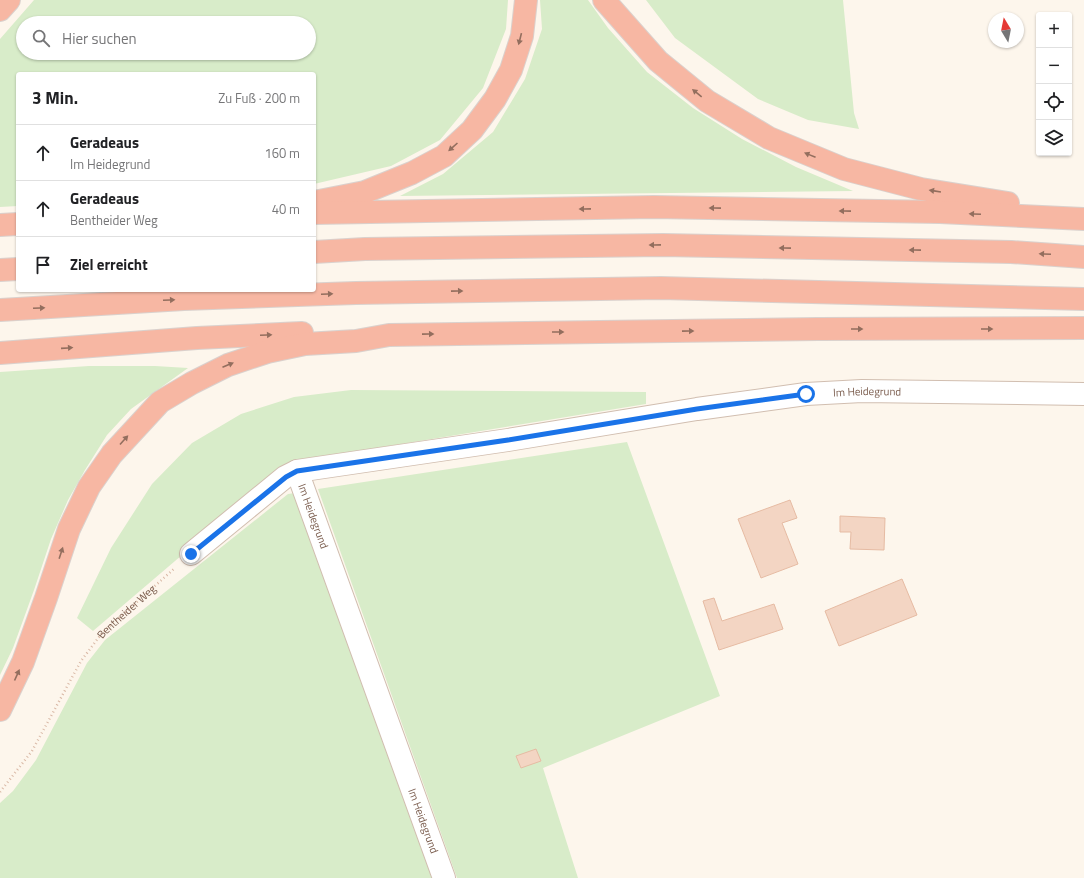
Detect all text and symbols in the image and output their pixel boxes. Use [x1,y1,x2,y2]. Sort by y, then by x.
north arrow [988,12,1024,48]
map controls [1036,12,1072,156]
button: + [1036,12,1072,48]
search box [16,16,316,60]
icon: search [30,27,52,49]
text: Hier suchen [62,27,137,50]
one-way arrow [517,32,523,45]
button: − [1036,48,1072,84]
button: locate [1036,84,1072,120]
text: 3 Min. [32,85,78,111]
text: Zu Fuß · 200 m [218,88,300,108]
one-way arrow [691,88,702,97]
button: layers [1036,120,1072,156]
text: Geradeaus [70,131,139,154]
icon: ahead [32,142,54,164]
text: 160 m [264,143,300,163]
one-way arrow [448,143,459,152]
one-way arrow [805,152,816,158]
text: Im Heidegrund [70,154,150,174]
text: Geradeaus [70,187,139,210]
one-way arrow [929,188,941,194]
icon: ahead [32,198,54,220]
text: 40 m [272,199,300,219]
one-way arrow [579,205,591,212]
one-way arrow [709,205,721,212]
one-way arrow [839,207,851,214]
text: Bentheider Weg [70,210,158,230]
one-way arrow [969,210,981,217]
one-way arrow [648,242,661,248]
one-way arrow [779,244,791,251]
one-way arrow [908,247,921,253]
one-way arrow [1039,251,1051,258]
text: Ziel erreicht [70,253,148,276]
icon: arrive [32,254,54,276]
one-way arrow [451,288,464,294]
one-way arrow [321,291,334,297]
one-way arrow [163,297,176,303]
one-way arrow [33,304,45,311]
one-way arrow [851,326,864,332]
one-way arrow [981,326,994,332]
one-way arrow [682,328,695,334]
one-way arrow [552,329,565,335]
one-way arrow [422,331,435,337]
one-way arrow [260,332,273,338]
one-way arrow [61,344,73,351]
one-way arrow [223,362,235,368]
street label: Im Heidegrund [833,383,902,401]
route start [797,385,815,403]
one-way arrow [119,435,129,445]
street label: Im Heidegrund [294,481,332,551]
route end [182,545,200,563]
one-way arrow [58,546,64,558]
street label: Bentheider Weg [93,580,160,642]
one-way arrow [14,669,20,681]
street label: Im Heidegrund [404,786,443,856]

